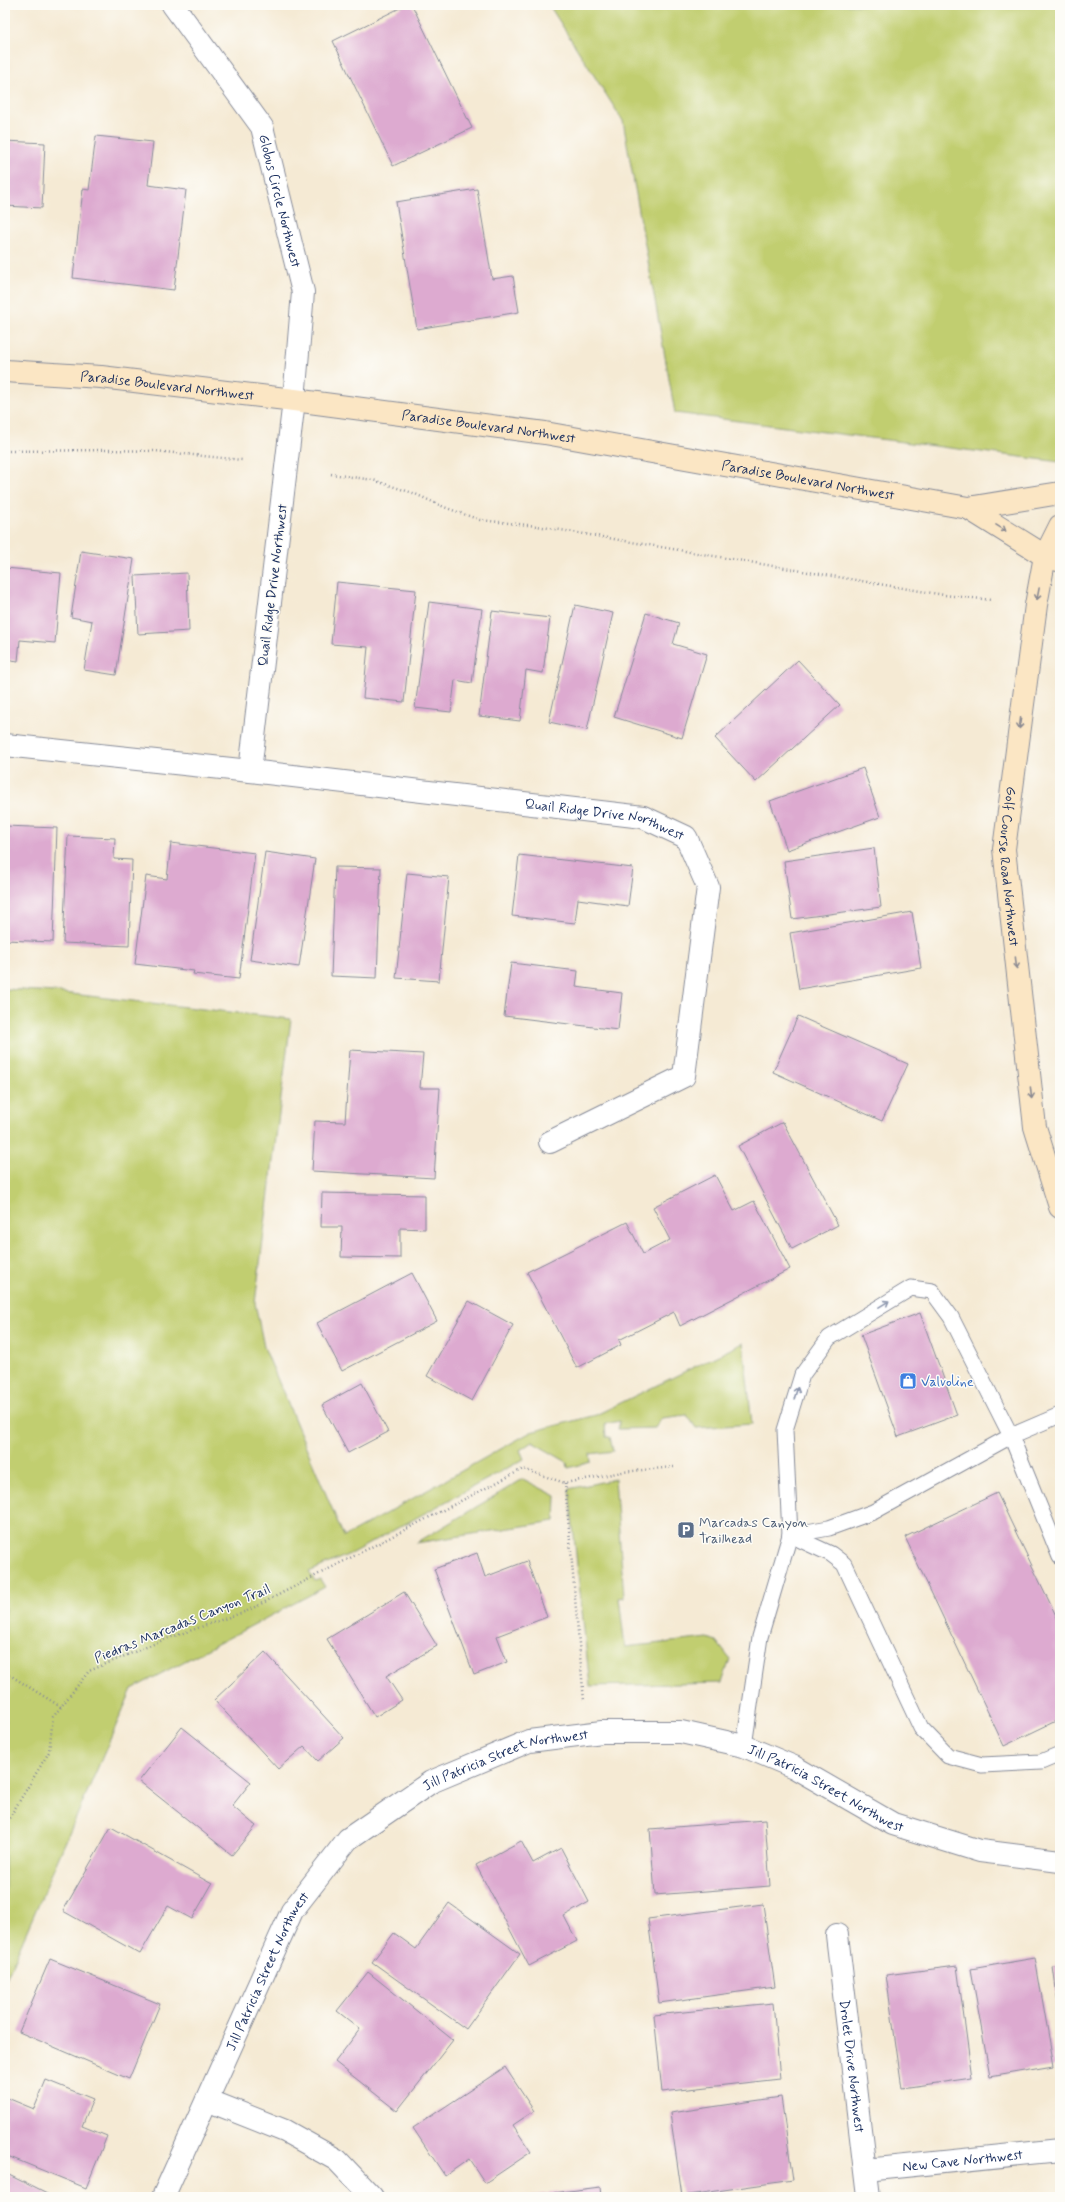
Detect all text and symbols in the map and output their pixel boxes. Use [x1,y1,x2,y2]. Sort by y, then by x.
street label: Globus Circle Northwest [254,132,305,270]
street label: Paradise Boulevard Northwest [80,368,256,405]
street label: Paradise Boulevard Northwest [401,406,577,448]
street label: Paradise Boulevard Northwest [720,456,896,505]
street label: Quail Ridge Drive Northwest [254,502,292,667]
one-way arrow [995,525,1007,533]
one-way arrow [1033,588,1041,601]
one-way arrow [1016,716,1024,729]
street label: Golf Course Road Northwest [994,785,1023,948]
street label: Quail Ridge Drive Northwest [524,795,687,845]
one-way arrow [1013,956,1020,969]
one-way arrow [1027,1086,1035,1099]
one-way arrow [878,1299,890,1307]
shop icon: Valvoline [898,1371,918,1391]
place label: Valvoline [921,1373,974,1391]
one-way arrow [793,1387,800,1400]
place label: Marcadas Canyon Trailhead [699,1514,809,1548]
parking icon: Marcadas Canyon Trailhead [676,1520,696,1540]
street label: Piedras Marcadas Canyon Trail [92,1580,273,1668]
street label: Jill Patricia Street Northwest [419,1726,590,1795]
street label: Jill Patricia Street Northwest [744,1740,906,1837]
street label: Jill Patricia Street Northwest [222,1888,314,2054]
street label: Drolet Drive Northwest [835,1999,868,2134]
street label: New Cave Northwest [901,2146,1024,2176]

